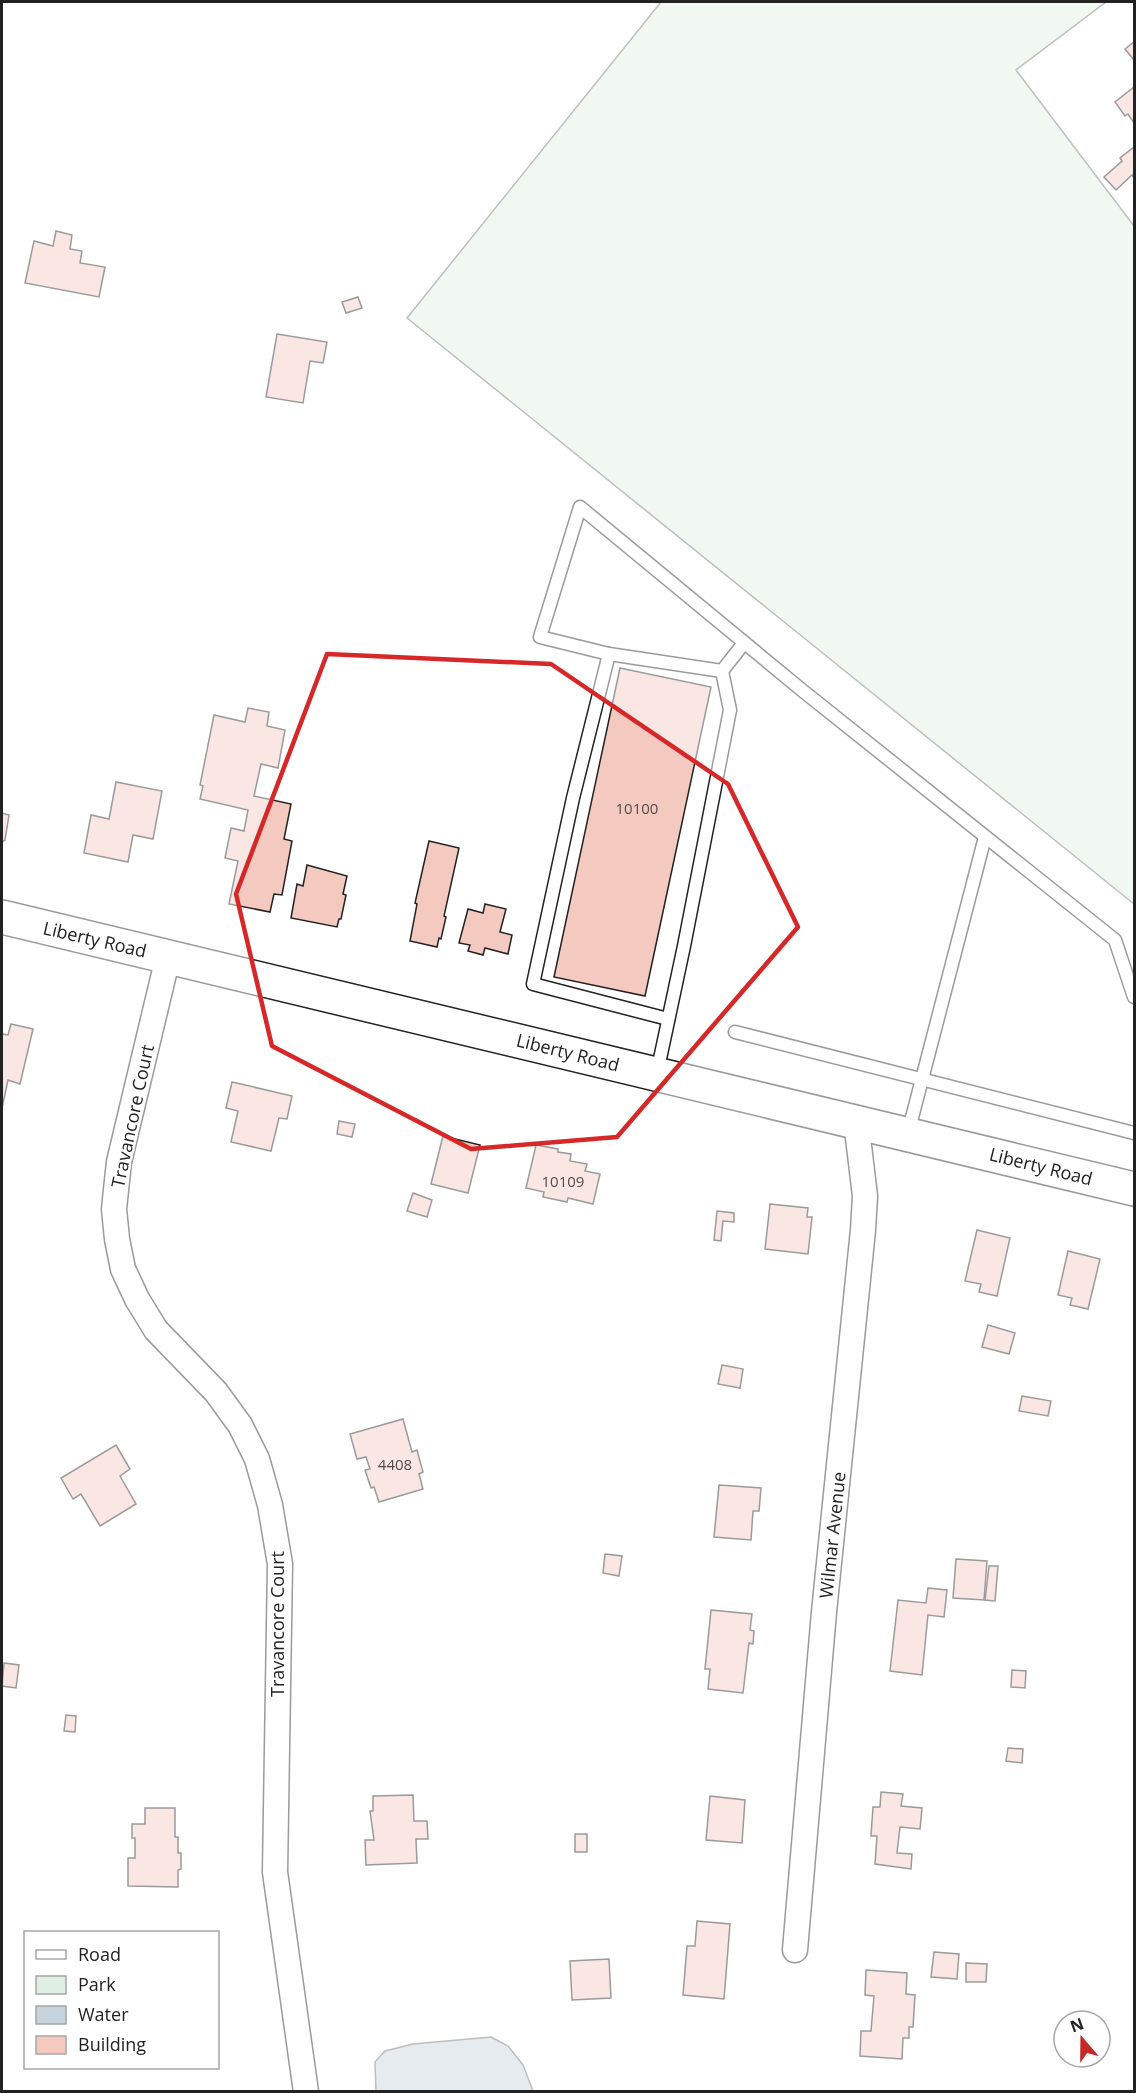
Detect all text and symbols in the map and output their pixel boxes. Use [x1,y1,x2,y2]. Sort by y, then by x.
house number: 10100 [616,798,658,818]
street label: Liberty Road [41,915,149,963]
street label: Liberty Road [514,1028,622,1076]
street label: Travancore Court [105,1042,159,1190]
street label: Liberty Road [987,1142,1095,1190]
house number: 10109 [542,1171,584,1191]
house number: 4408 [378,1454,412,1474]
street label: Wilmar Avenue [813,1471,851,1599]
street label: Travancore Court [265,1551,289,1697]
legend [24,1931,219,2069]
text: Road [78,1942,121,1966]
text: Park [78,1972,116,1996]
text: Water [78,2002,129,2026]
north arrow [1052,2009,1112,2069]
text: N [1067,2012,1087,2037]
text: Building [78,2032,146,2056]

